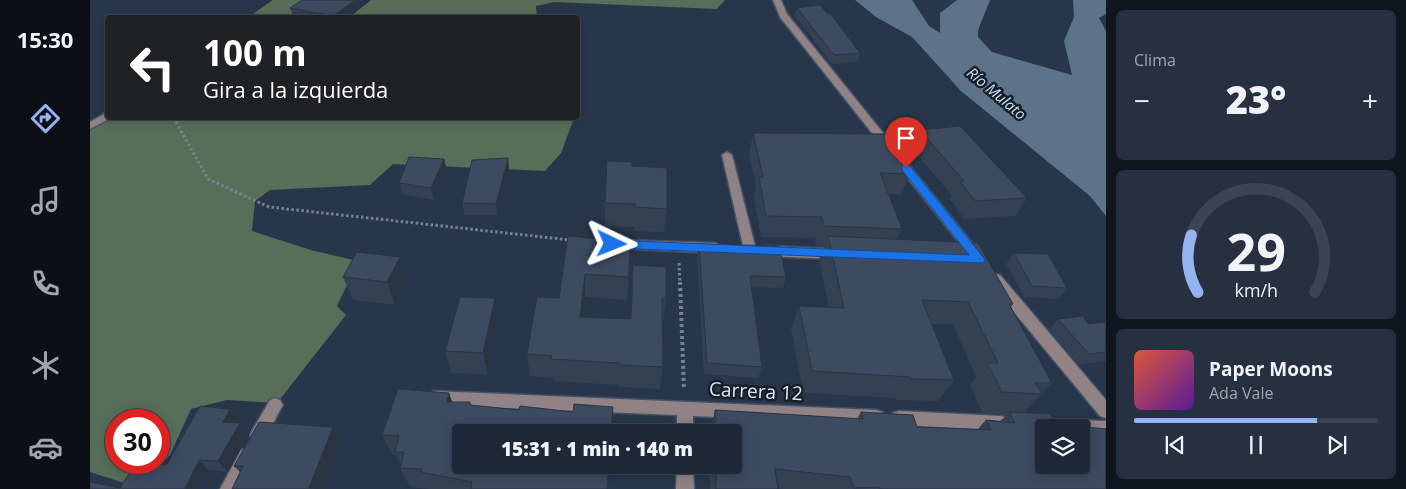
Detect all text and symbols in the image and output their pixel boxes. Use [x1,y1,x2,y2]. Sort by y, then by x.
text: 15:30 [17,24,73,54]
text: 100 m [203,29,307,76]
icon: left [120,35,185,100]
text: Clima [1134,49,1176,71]
water label: Río Mulato [963,62,1031,124]
text: 23° [1226,73,1286,125]
text: Gira a la izquierda [203,74,388,104]
text: − [1134,81,1150,119]
text: + [1362,81,1378,119]
icon: directions [28,101,63,136]
pin [885,117,927,168]
icon: arrive [892,124,920,152]
icon: music [28,183,63,218]
text: 29 [1226,215,1286,286]
position arrow [585,217,637,269]
icon: phone [28,266,63,301]
text: km/h [1234,278,1278,302]
icon: climate [28,348,63,383]
text: Paper Moons [1209,356,1333,382]
street label: Carrera 12 [709,376,803,406]
text: Ada Vale [1209,382,1273,404]
speed limit sign: 30 [105,409,170,474]
map controls [1035,419,1090,474]
button: layers [1035,419,1090,474]
icon: car [28,430,63,465]
icon: previous [1161,431,1189,459]
icon: pause [1242,431,1270,459]
icon: next [1323,431,1351,459]
text: 15:31 · 1 min · 140 m [501,436,693,462]

